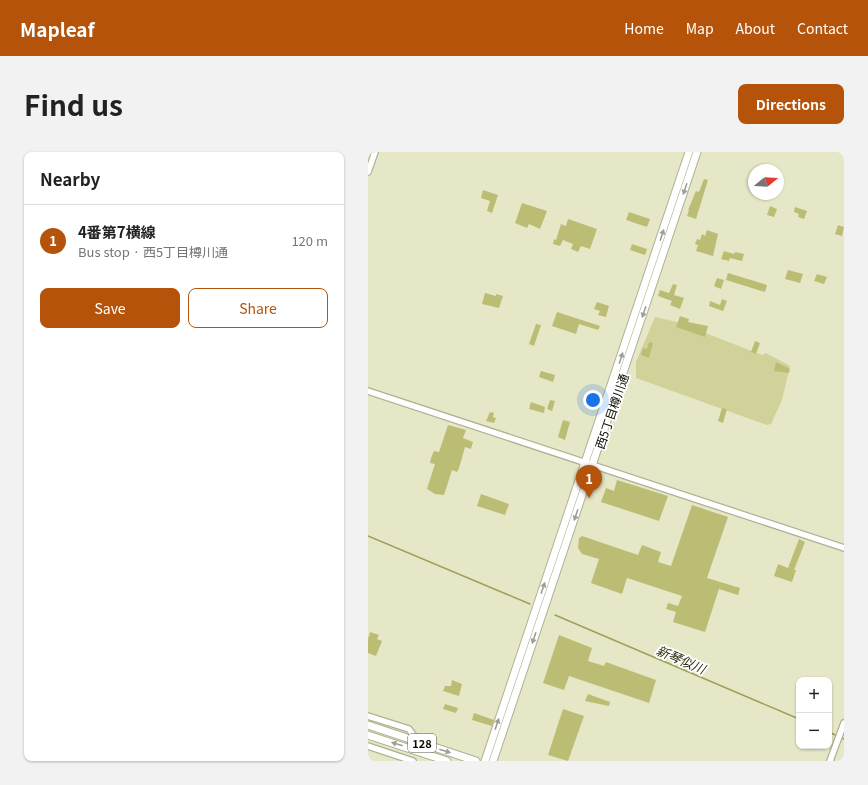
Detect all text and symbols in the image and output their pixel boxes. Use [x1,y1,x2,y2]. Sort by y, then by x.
text: Mapleaf [20,15,95,42]
text: Home [624,18,664,38]
text: Map [686,18,714,38]
text: About [736,18,775,38]
text: Contact [797,18,848,38]
text: Find us [24,84,123,124]
button: Directions [738,84,844,124]
north arrow [748,164,784,200]
text: Nearby [40,166,100,191]
one-way arrow [682,183,688,195]
text: 4番第7横線 [78,221,156,242]
one-way arrow [659,228,665,240]
text: 1 [49,231,57,250]
text: 120 m [291,231,328,250]
text: Bus stop · 西5丁目樽川通 [78,242,228,261]
button: Save [40,288,180,328]
button: Share [188,288,328,328]
one-way arrow [641,307,647,319]
one-way arrow [618,352,624,364]
street label: 西5丁目樽川通 [590,371,632,451]
your location [583,390,603,410]
pin: 1 [576,465,602,498]
one-way arrow [572,509,578,521]
one-way arrow [541,581,547,593]
one-way arrow [531,633,537,645]
water label: 新琴似川 [653,640,710,679]
map controls [796,677,832,749]
button: + [796,677,832,713]
button: − [796,713,832,749]
one-way arrow [495,718,501,730]
road number: 128 [408,734,436,752]
one-way arrow [391,741,403,747]
one-way arrow [439,748,451,754]

